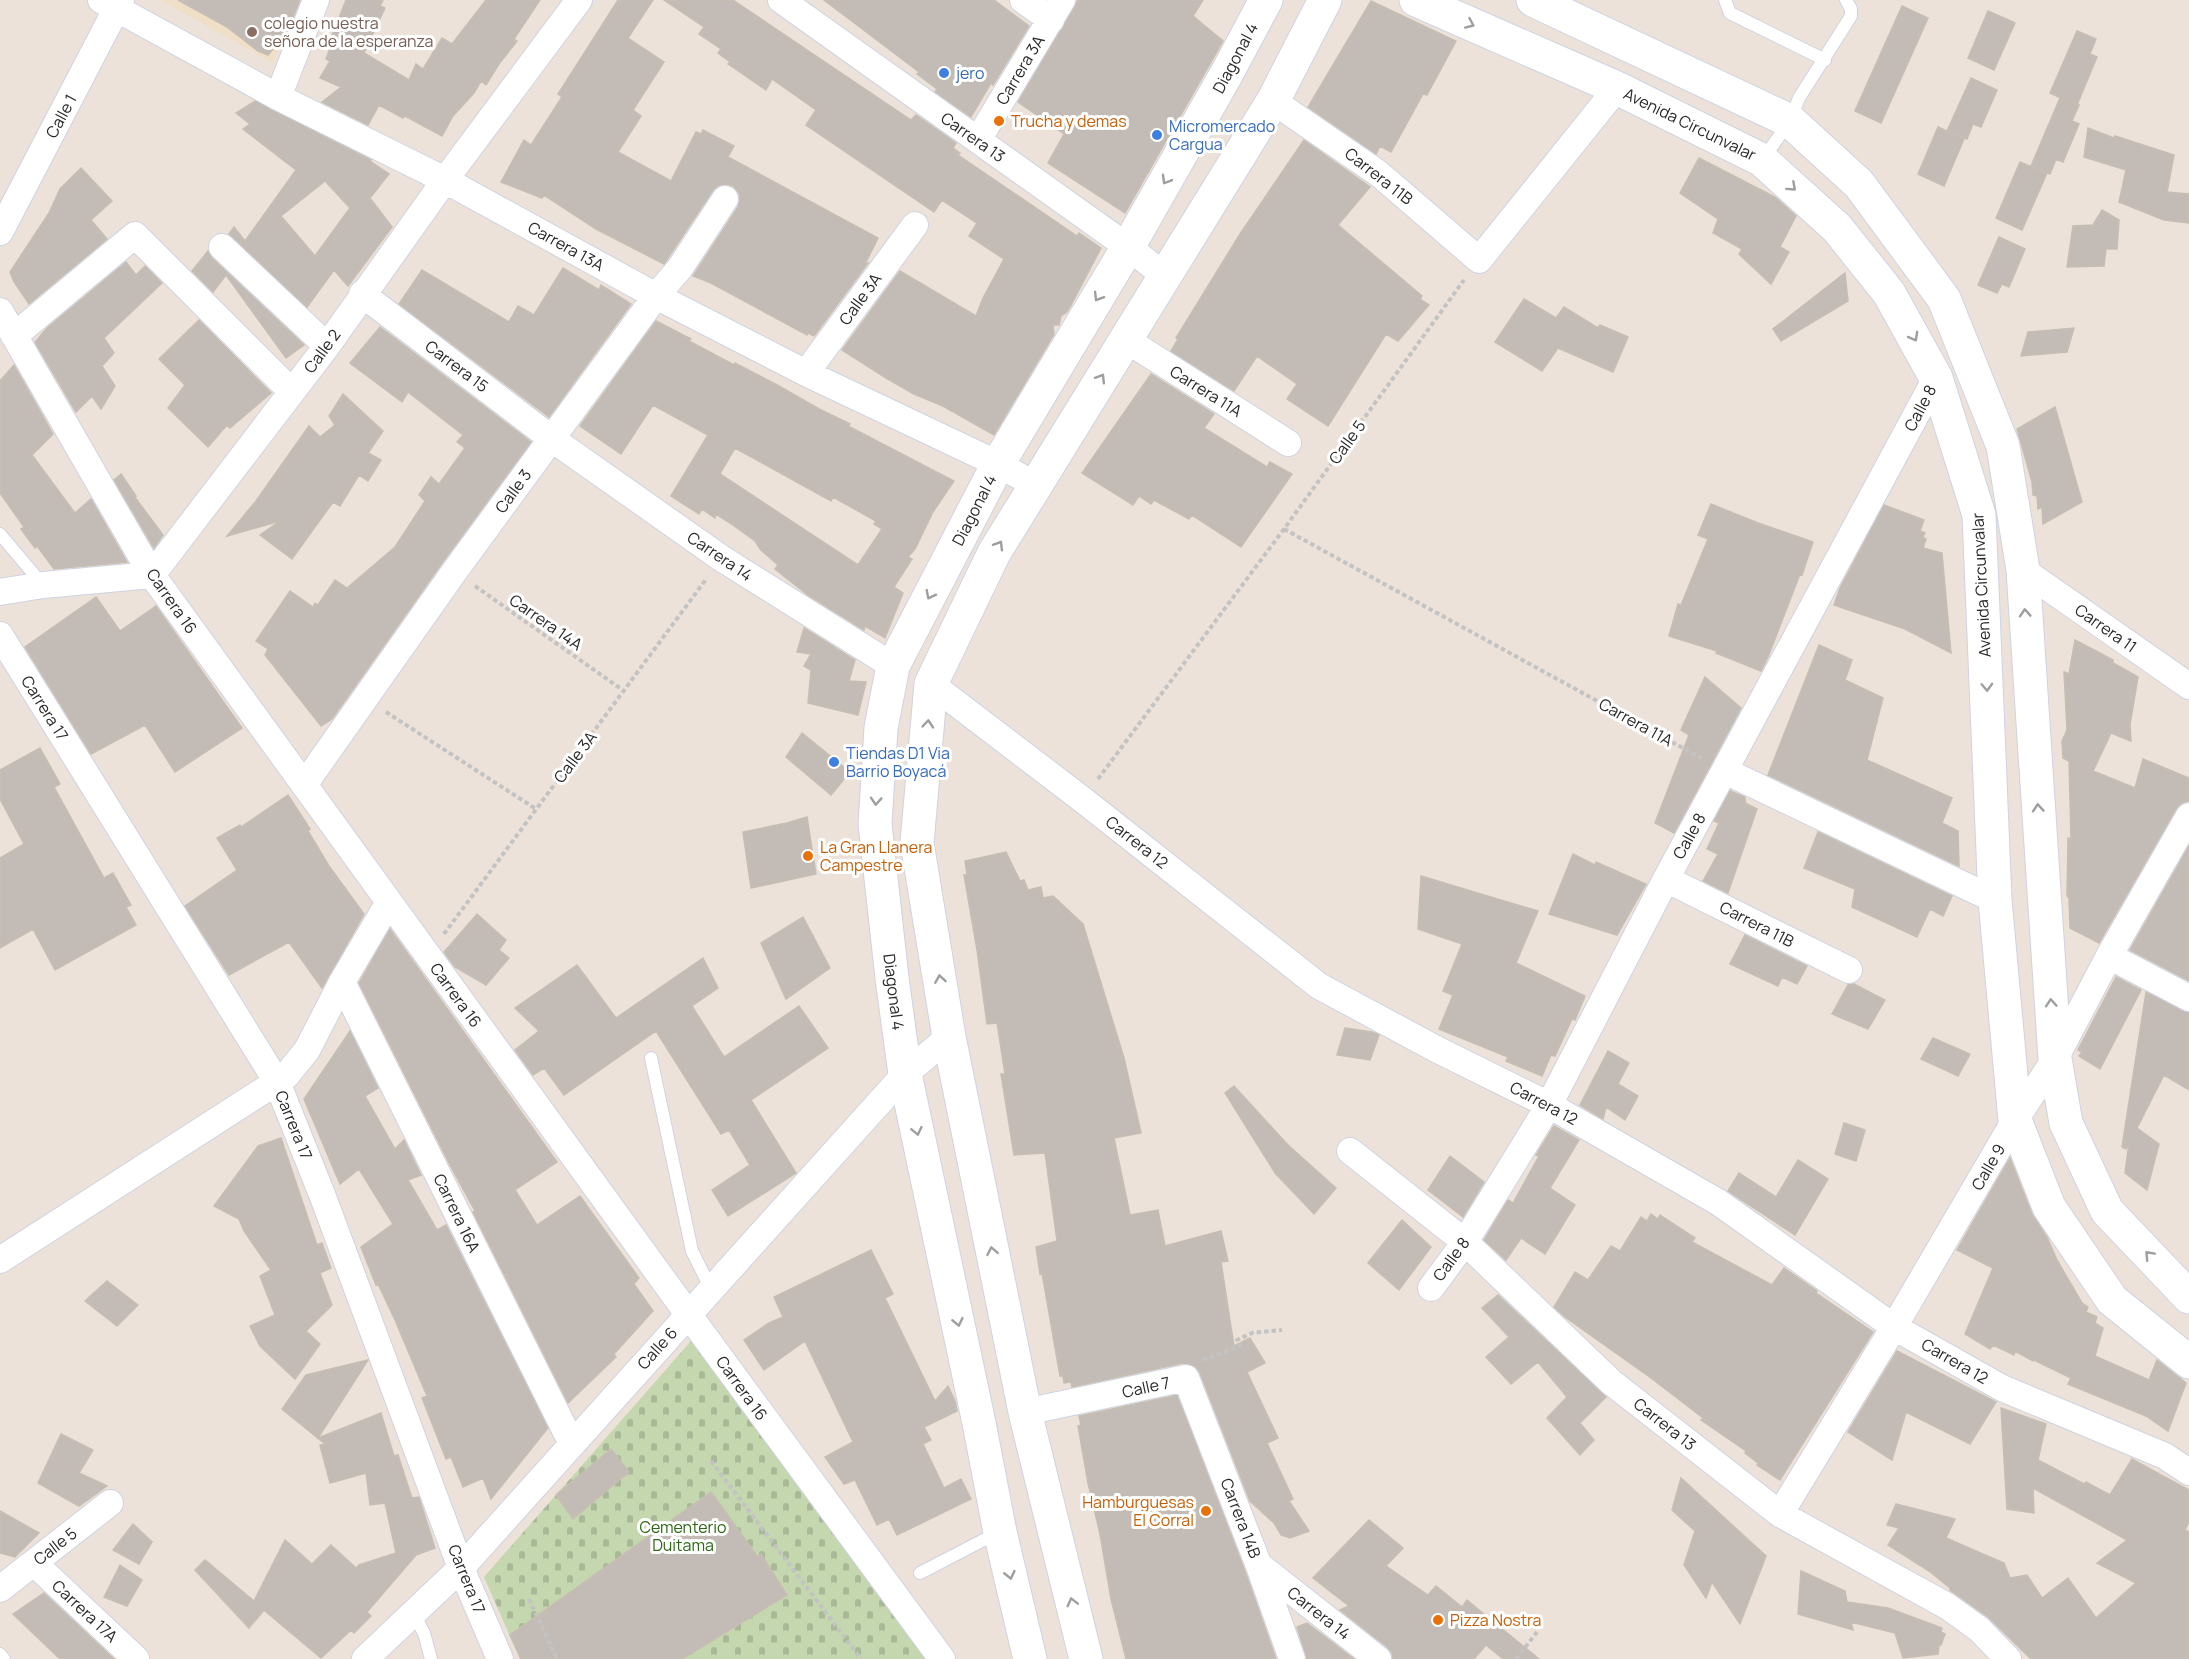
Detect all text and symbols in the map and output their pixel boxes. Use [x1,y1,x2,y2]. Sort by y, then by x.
place label: colegio nuestra señora de la esperanza [264,12,433,52]
one-way arrow [1463,16,1474,28]
street label: Diagonal 4 [1207,19,1263,97]
marker: colegio nuestra señora de la esperanza [245,25,259,39]
street label: Carrera 3A [991,31,1049,109]
place label: jero [955,62,984,84]
marker: jero [937,66,951,80]
street label: Avenida Circunvalar [1620,82,1760,166]
street label: Calle 1 [40,90,82,142]
street label: Carrera 13 [937,107,1009,167]
place label: Trucha y demas [1011,110,1127,132]
marker: Trucha y demas [992,114,1006,128]
place label: Micromercado Cargua [1169,115,1275,155]
marker: Micromercado Cargua [1150,128,1164,142]
street label: Carrera 11B [1340,142,1418,210]
one-way arrow [1162,174,1173,184]
one-way arrow [1785,180,1796,191]
street label: Carrera 13A [524,216,608,276]
street label: Calle 3A [834,269,886,329]
one-way arrow [1093,291,1105,301]
street label: Calle 2 [299,325,345,377]
one-way arrow [1907,331,1918,341]
street label: Carrera 15 [421,335,493,397]
street label: Carrera 11A [1166,360,1246,422]
one-way arrow [1093,374,1105,384]
street label: Calle 8 [1899,381,1941,435]
street label: Calle 5 [1324,415,1370,469]
street label: Calle 3 [490,465,536,517]
street label: Diagonal 4 [947,471,1001,549]
street label: Avenida Circunvalar [1966,512,1996,658]
street label: Carrera 14 [683,526,757,586]
one-way arrow [992,541,1004,551]
street label: Carrera 16 [142,564,202,638]
one-way arrow [926,588,937,599]
street label: Carrera 14A [505,589,587,655]
street label: Carrera 11 [2071,599,2141,657]
one-way arrow [2019,609,2032,618]
street label: Carrera 17 [16,671,74,745]
one-way arrow [1980,683,1993,692]
street label: Carrera 11A [1595,693,1677,751]
one-way arrow [921,719,934,728]
street label: Calle 3A [548,727,602,787]
place label: Tiendas D1 Via Barrio Boyacá [846,742,950,782]
marker: Tiendas D1 Via Barrio Boyacá [827,755,841,769]
one-way arrow [870,796,883,805]
one-way arrow [2032,804,2045,813]
street label: Calle 8 [1667,809,1711,863]
street label: Carrera 12 [1101,811,1173,873]
place label: La Gran Llanera Campestre [820,836,933,876]
marker: La Gran Llanera Campestre [801,849,815,863]
street label: Carrera 11B [1716,896,1798,952]
street label: Diagonal 4 [878,952,910,1032]
street label: Carrera 16 [425,958,487,1032]
one-way arrow [934,975,947,985]
one-way arrow [2045,998,2058,1007]
street label: Carrera 12 [1506,1076,1582,1130]
street label: Carrera 17 [270,1087,318,1163]
one-way arrow [910,1126,923,1136]
street label: Calle 9 [1966,1140,2010,1194]
street label: Carrera 16A [429,1170,485,1256]
street label: Calle 8 [1428,1232,1474,1286]
one-way arrow [986,1247,999,1257]
one-way arrow [2145,1251,2156,1261]
one-way arrow [950,1317,963,1327]
street label: Calle 6 [632,1322,682,1374]
street label: Carrera 12 [1917,1333,1993,1389]
street label: Carrera 16 [711,1351,773,1425]
street label: Calle 7 [1120,1371,1172,1403]
street label: Carrera 13 [1629,1393,1701,1455]
street label: Carrera 14B [1216,1475,1266,1561]
place label: Hamburguesas El Corral [1082,1491,1194,1531]
marker: Hamburguesas El Corral [1199,1504,1213,1518]
park label: Cementerio Duitama [639,1516,727,1556]
street label: Calle 5 [29,1522,81,1570]
street label: Carrera 17 [443,1541,491,1617]
one-way arrow [1002,1570,1015,1580]
street label: Carrera 17A [47,1575,123,1647]
street label: Carrera 14 [1283,1581,1355,1645]
one-way arrow [1066,1597,1079,1607]
place label: Pizza Nostra [1450,1609,1541,1631]
marker: Pizza Nostra [1431,1613,1445,1627]

